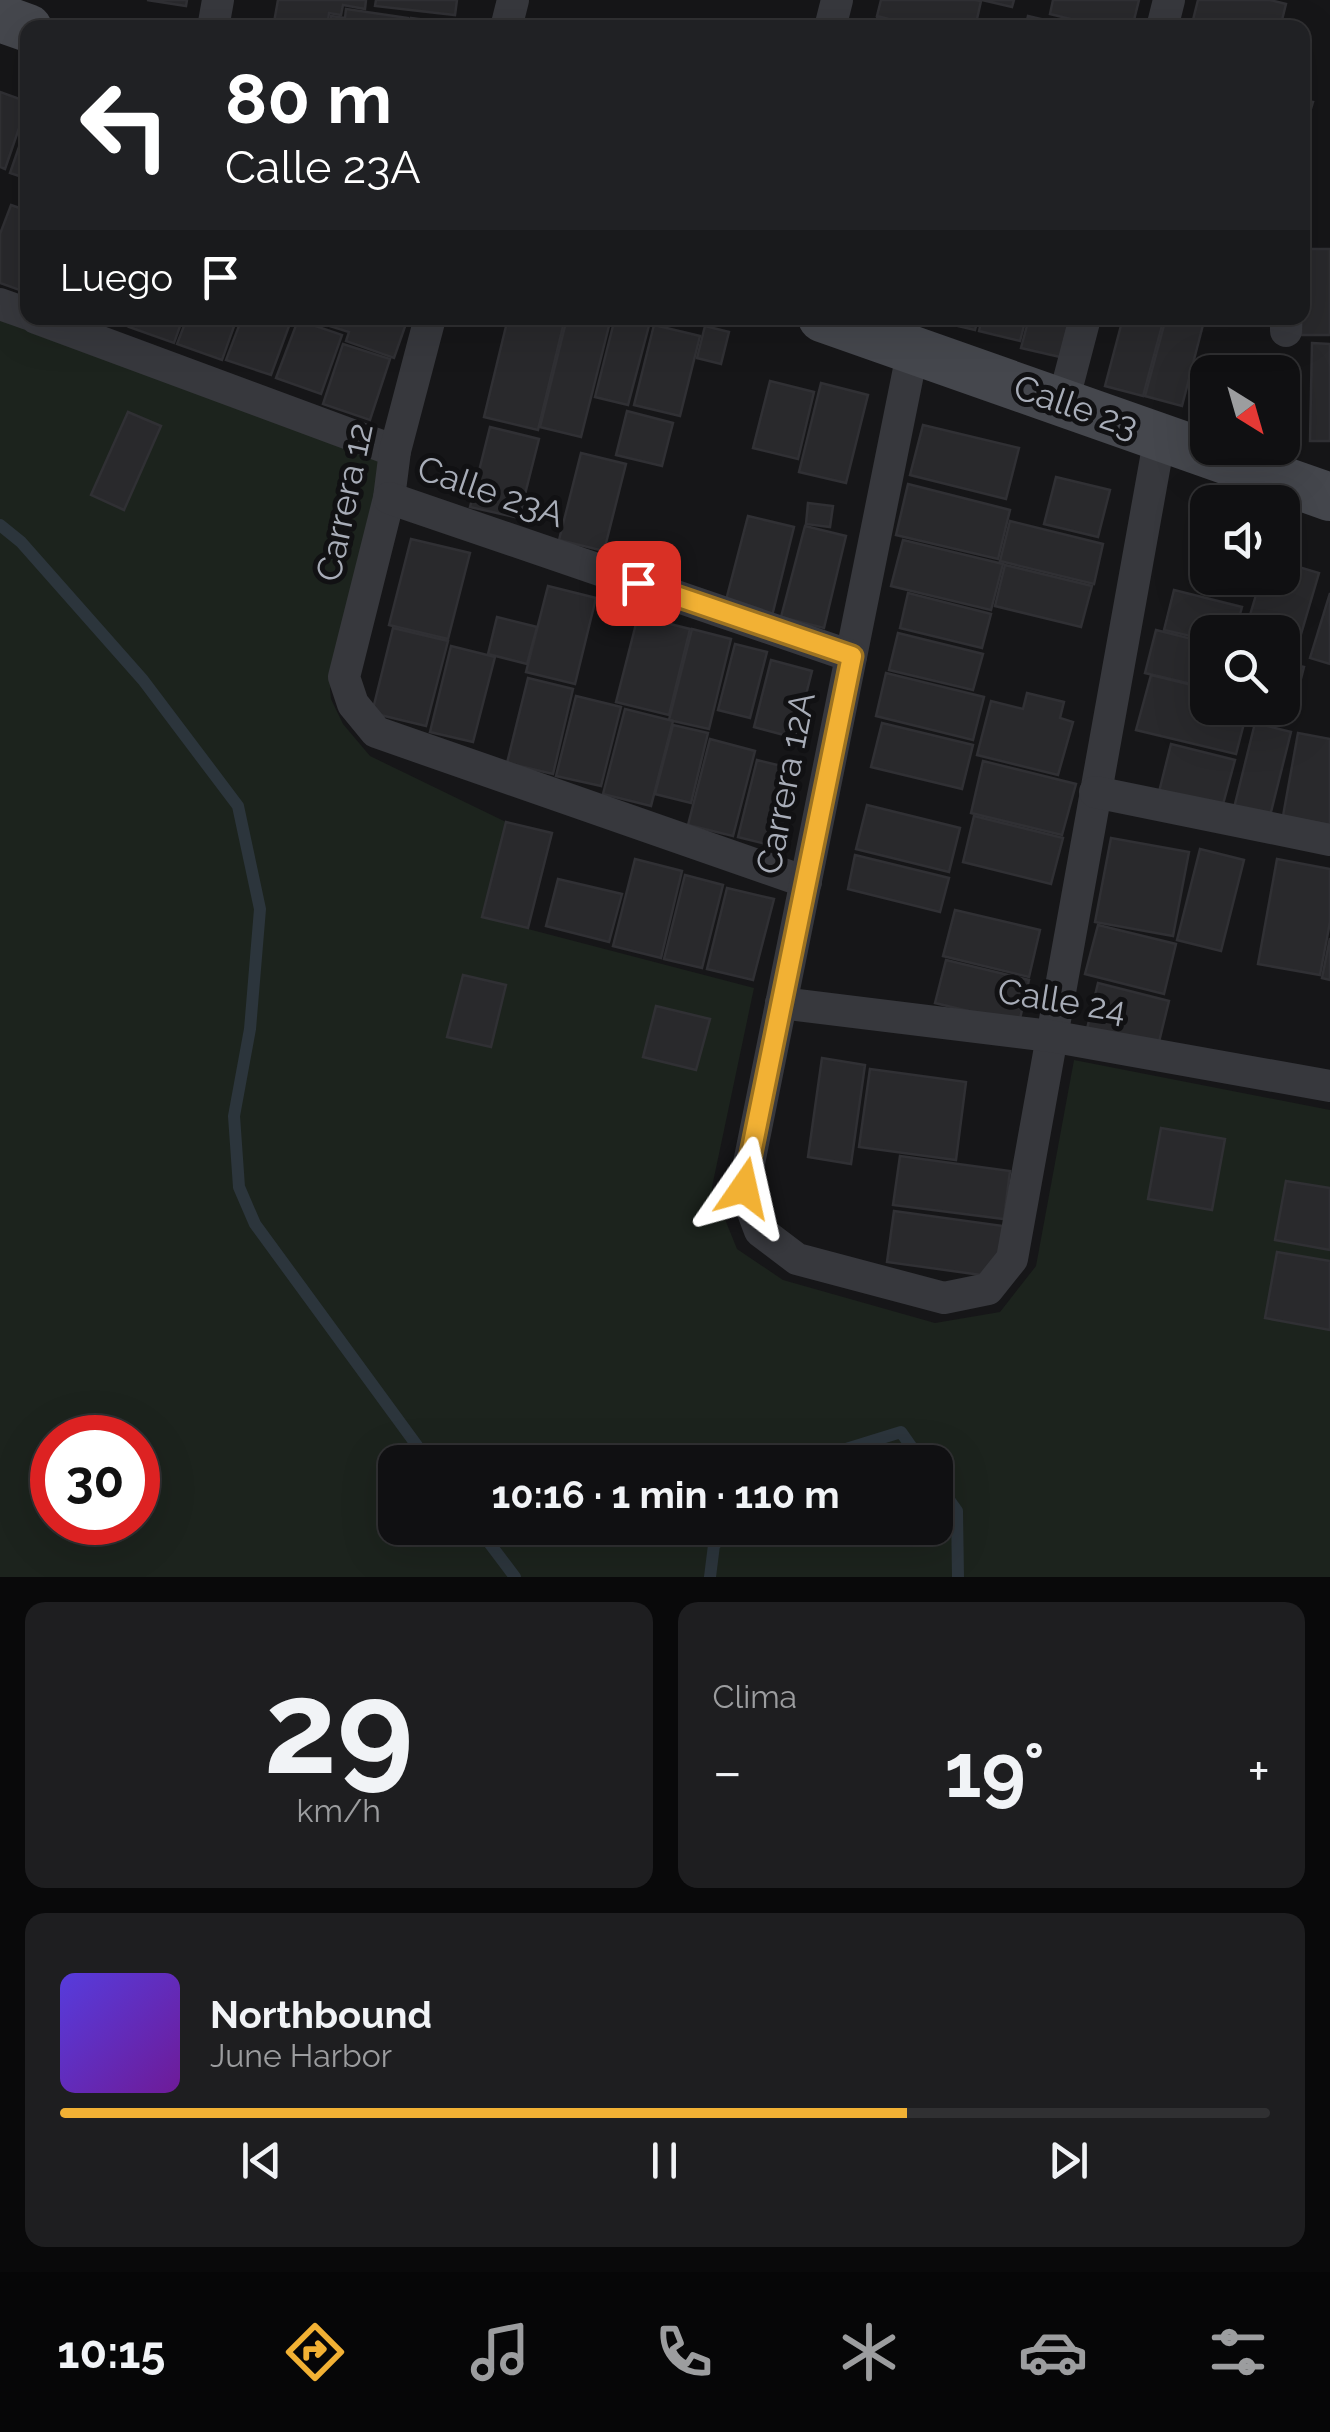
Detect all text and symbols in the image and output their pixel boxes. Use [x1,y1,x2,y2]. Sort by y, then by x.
text: 80 m [225,57,392,139]
icon: left [60,60,190,190]
text: Calle 23A [225,141,421,194]
icon: arrive [193,250,248,305]
text: Luego [60,255,173,300]
north arrow [1190,355,1300,465]
map controls [1190,355,1300,725]
street label: Calle 23 [1009,366,1143,446]
street label: Carrera 12 [307,419,381,585]
street label: Calle 23A [412,447,570,535]
button: sound [1190,485,1300,595]
pin [596,541,681,626]
icon: arrive [611,556,666,611]
button: search [1190,615,1300,725]
street label: Carrera 12A [747,688,823,878]
street label: Calle 24 [995,970,1129,1030]
position arrow [692,1136,796,1240]
speed limit sign: 30 [30,1415,160,1545]
text: 10:16 · 1 min · 110 m [491,1472,840,1517]
text: 29 [264,1651,414,1803]
text: Clima [713,1678,797,1715]
text: 19° [944,1726,1045,1815]
text: − [713,1739,742,1804]
text: + [1247,1739,1270,1804]
text: km/h [297,1792,381,1829]
text: Northbound [210,1992,432,2037]
text: June Harbor [210,2037,392,2074]
icon: previous [234,2133,289,2188]
icon: pause [637,2133,692,2188]
icon: next [1041,2133,1096,2188]
icon: directions [280,2317,350,2387]
icon: music [465,2317,535,2387]
icon: phone [649,2317,719,2387]
icon: climate [834,2317,904,2387]
icon: car [1018,2317,1088,2387]
icon: filters [1203,2317,1273,2387]
text: 10:15 [57,2326,165,2379]

